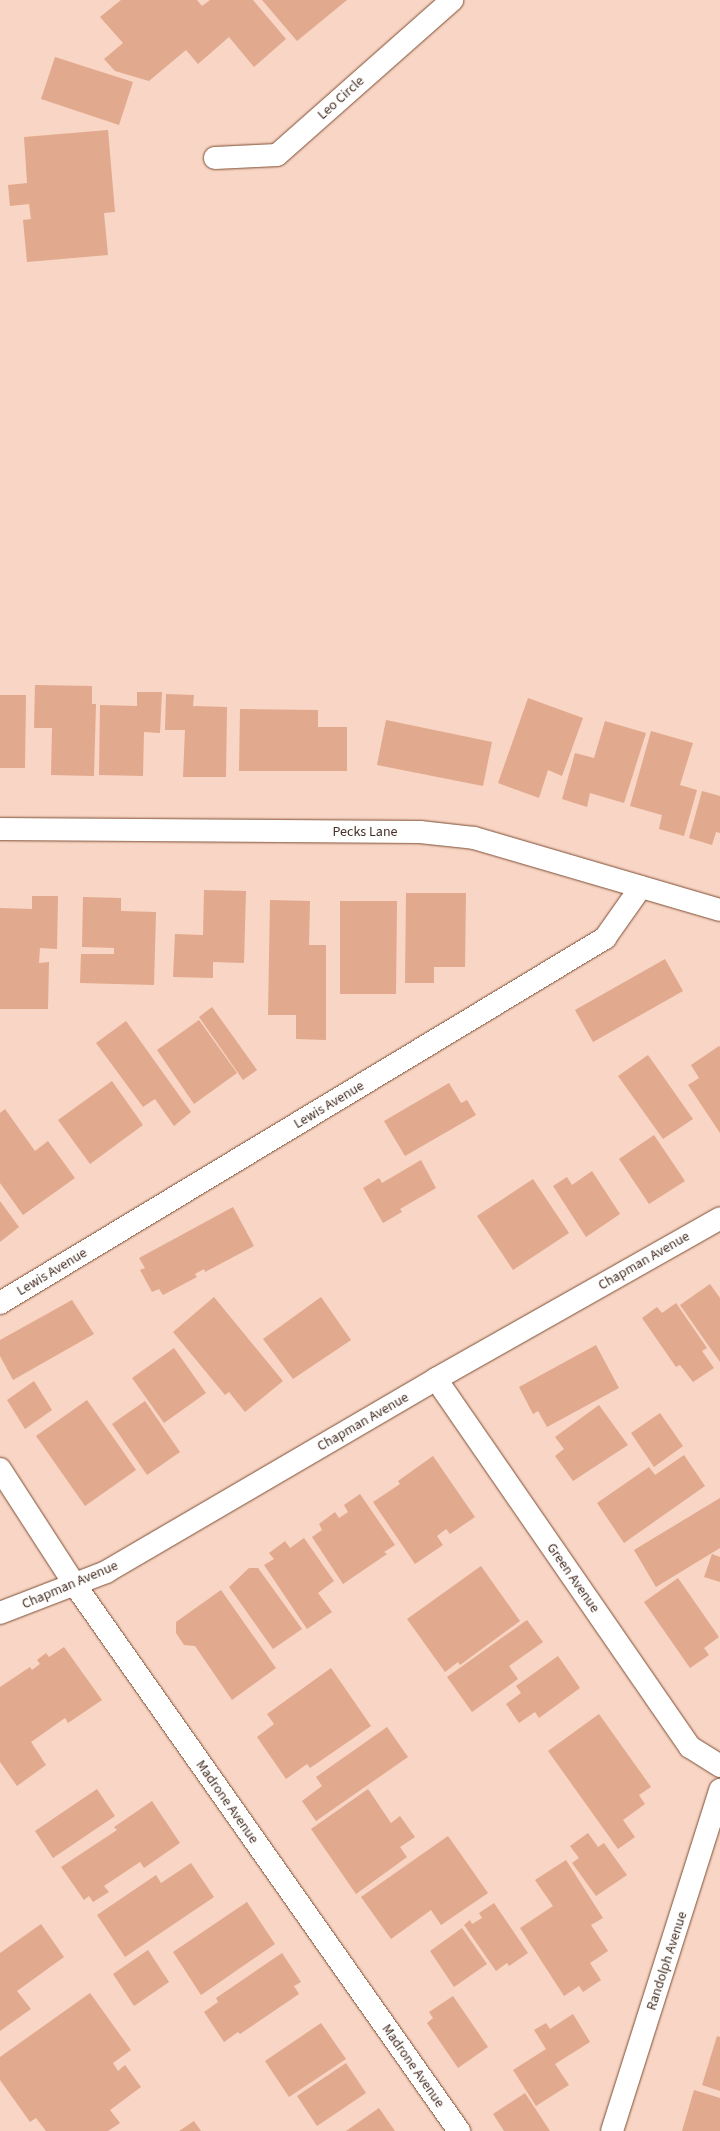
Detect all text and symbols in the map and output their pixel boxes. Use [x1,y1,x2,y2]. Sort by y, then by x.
street label: Leo Circle [314,73,368,123]
street label: Pecks Lane [333,824,397,840]
street label: Lewis Avenue [291,1077,367,1133]
street label: Chapman Avenue [595,1228,693,1294]
street label: Lewis Avenue [14,1244,90,1300]
street label: Chapman Avenue [314,1389,412,1455]
street label: Green Avenue [543,1540,603,1616]
street label: Chapman Avenue [19,1557,121,1613]
street label: Madrone Avenue [192,1757,262,1847]
street label: Randolph Avenue [643,1909,691,2013]
street label: Madrone Avenue [378,2021,448,2111]

